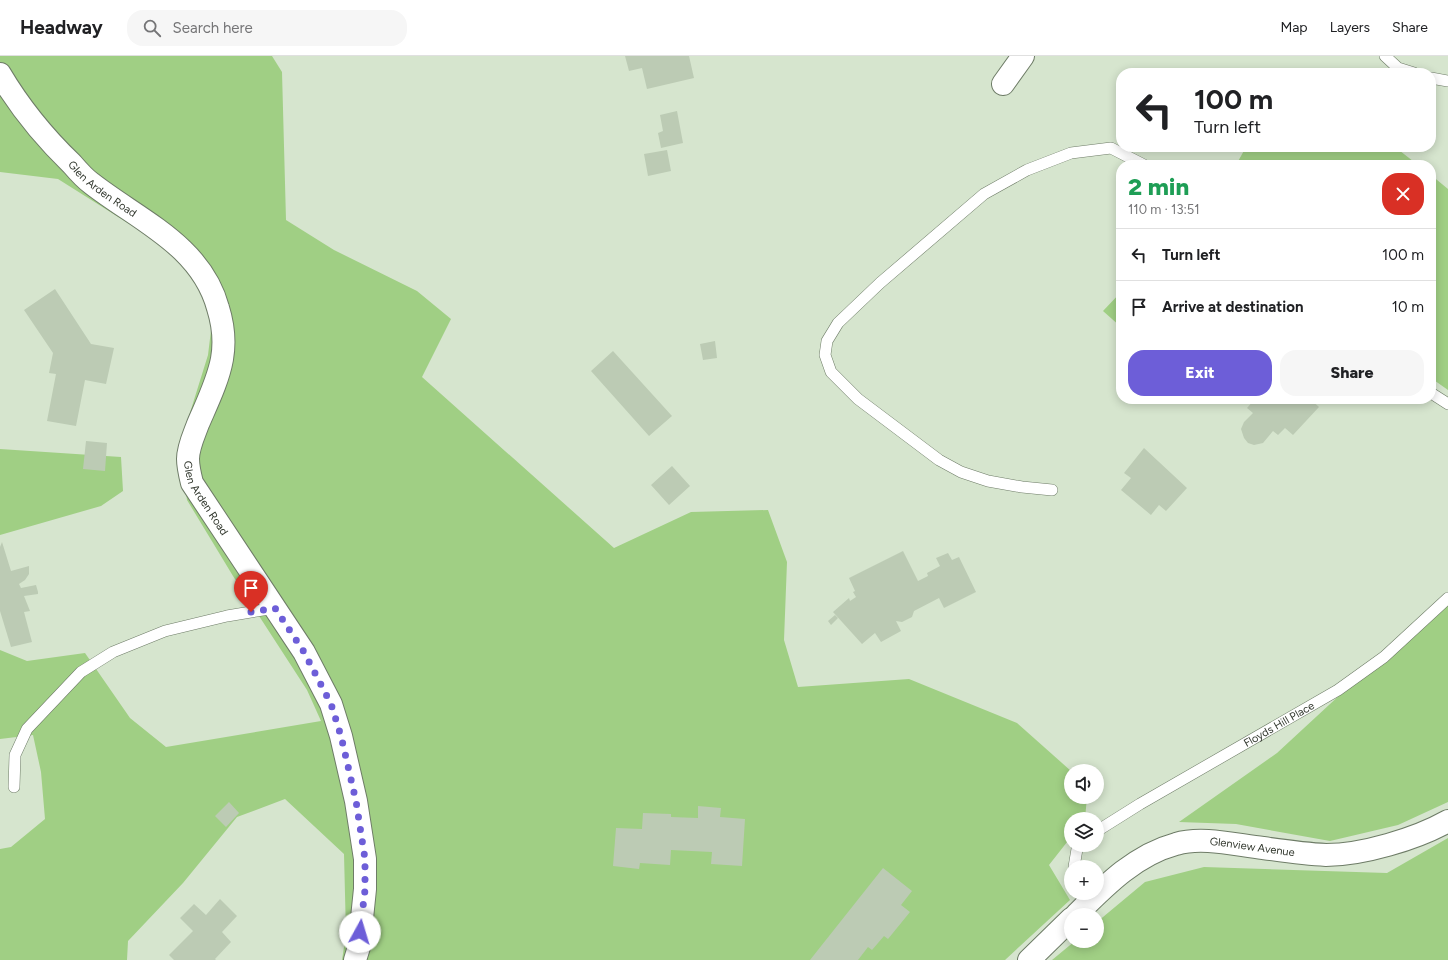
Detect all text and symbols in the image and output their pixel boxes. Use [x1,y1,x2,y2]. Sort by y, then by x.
search box [127,10,407,46]
text: Headway [20,16,103,39]
icon: search [141,17,163,39]
text: Search here [173,19,253,37]
text: Map [1280,19,1308,36]
text: Layers [1330,19,1370,36]
text: Share [1392,19,1428,36]
text: 100 m [1194,82,1273,116]
icon: left [1128,84,1180,136]
text: Turn left [1194,116,1261,138]
street label: Glen Arden Road [65,158,139,220]
text: 2 min [1128,172,1189,201]
button: close [1382,173,1424,215]
text: 110 m · 13:51 [1128,202,1200,217]
icon: left [1128,244,1150,266]
text: Turn left [1162,246,1220,264]
text: 100 m [1382,246,1424,264]
icon: arrive [1128,296,1150,318]
text: Arrive at destination [1162,298,1303,316]
text: 10 m [1392,298,1424,316]
button: Exit [1128,350,1272,396]
button: Share [1280,350,1424,396]
street label: Glen Arden Road [181,460,231,538]
pin [234,571,268,612]
icon: arrive [240,577,262,599]
street label: Floyds Hill Place [1241,699,1317,750]
map controls [1064,764,1104,948]
button: sound [1064,764,1104,804]
button: layers [1064,812,1104,852]
street label: Glenview Avenue [1209,835,1295,859]
button: + [1064,860,1104,900]
button: − [1064,908,1104,948]
position arrow [339,911,381,953]

